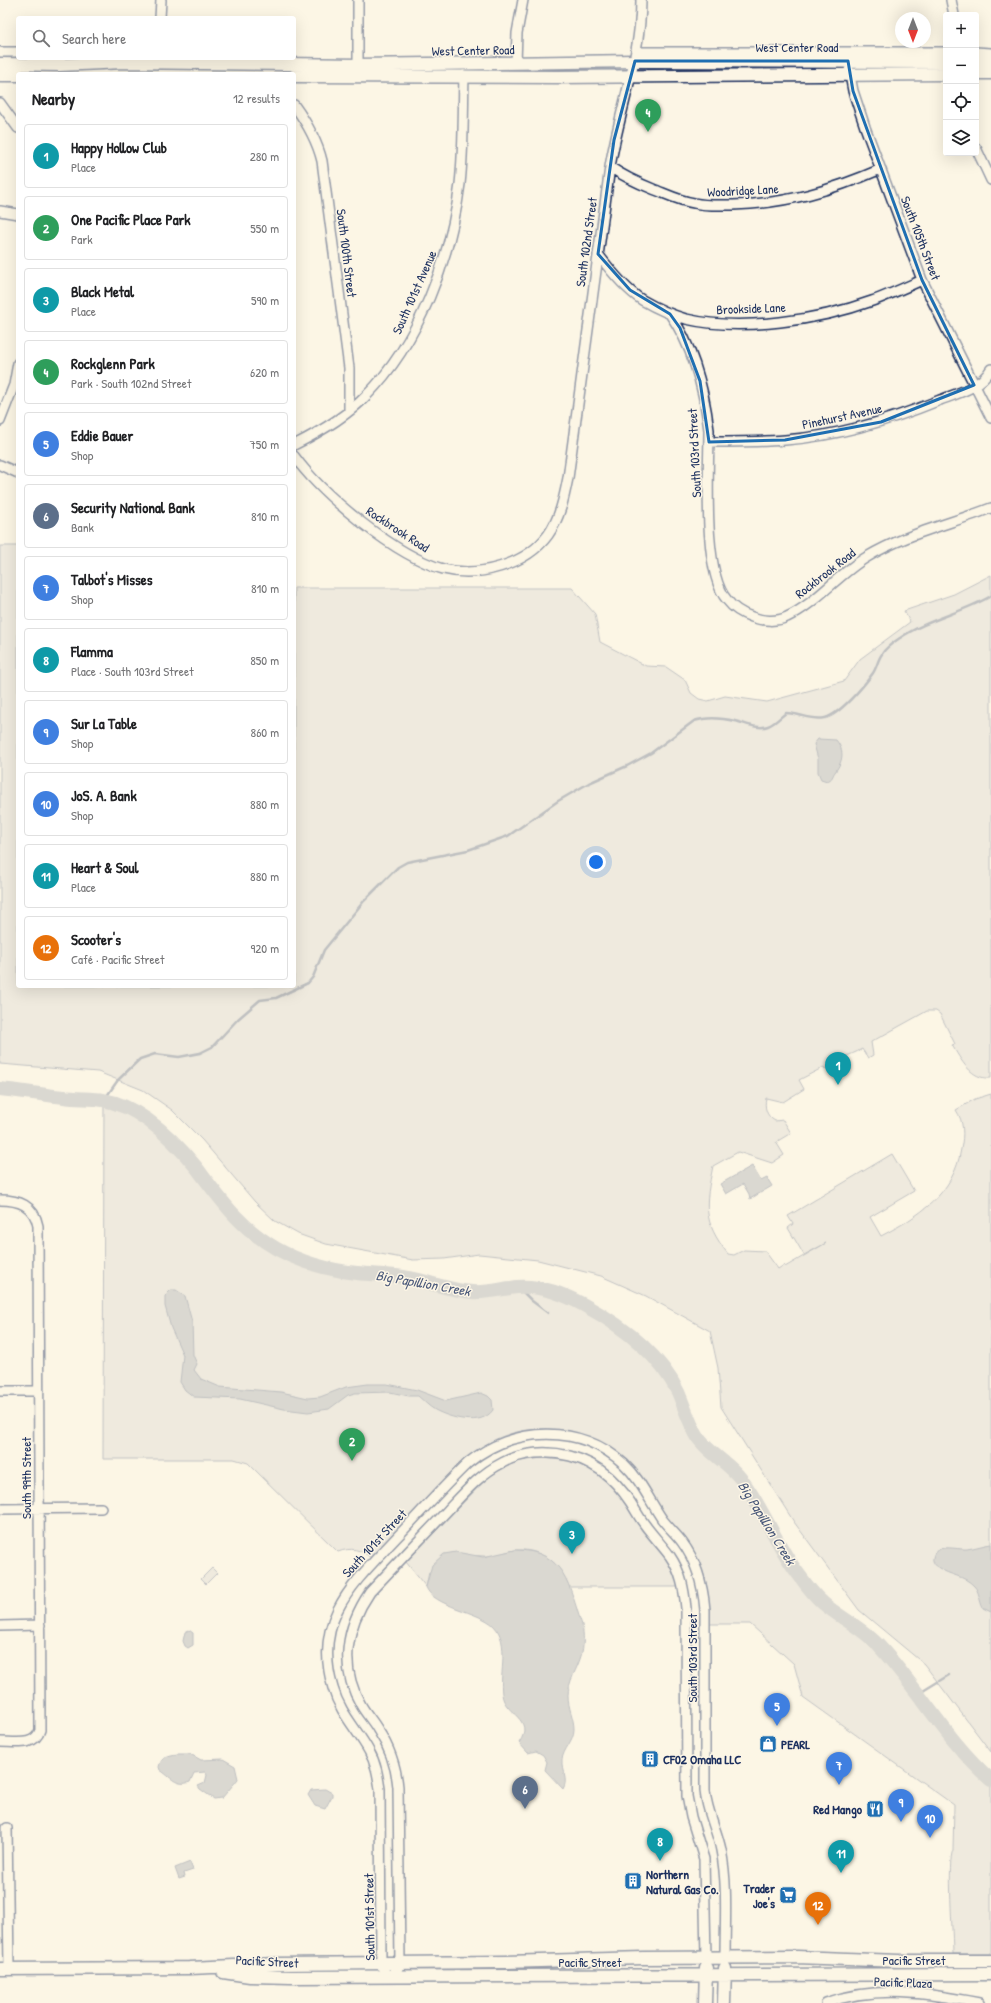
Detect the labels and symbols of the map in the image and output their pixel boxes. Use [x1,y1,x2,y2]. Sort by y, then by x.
north arrow [895,12,931,48]
street label: West Center Road [756,38,838,56]
street label: West Center Road [431,40,515,60]
pin: 4 [635,99,661,132]
street label: Woodridge Lane [707,179,779,201]
street label: South 105th Street [897,193,945,283]
street label: South 102nd Street [571,196,601,288]
street label: South 100th Street [333,208,361,299]
street label: South 101st Avenue [387,247,441,337]
street label: Brookside Lane [716,298,786,318]
street label: Pinehurst Avenue [800,399,884,433]
street label: South 103rd Street [683,408,705,498]
street label: Rockbrook Road [363,502,433,556]
street label: Rockbrook Road [791,544,859,602]
your location [586,852,606,872]
pin: 1 [825,1052,851,1085]
water label: Big Papillion Creek [374,1265,473,1301]
pin: 2 [339,1428,365,1461]
street label: South 99th Street [17,1436,35,1519]
water label: Big Papillion Creek [733,1477,801,1570]
street label: South 101st Street [338,1505,411,1581]
pin: 3 [559,1521,585,1554]
street label: South 103rd Street [683,1613,701,1703]
pin: 5 [764,1693,790,1726]
shop icon: PEARL [758,1734,778,1754]
place label: PEARL [781,1735,810,1753]
building icon: CF02 Omaha LLC [640,1749,660,1769]
place label: CF02 Omaha LLC [663,1750,741,1768]
pin: 7 [826,1752,852,1785]
pin: 6 [512,1776,538,1809]
pin: 9 [888,1789,914,1822]
restaurant icon: Red Mango [865,1799,885,1819]
place label: Red Mango [813,1800,863,1819]
pin: 10 [917,1805,943,1838]
pin: 8 [647,1828,673,1861]
pin: 11 [828,1840,854,1873]
place label: Northern Natural Gas Co. [646,1865,719,1898]
building icon: Northern Natural Gas Co. [623,1871,643,1891]
street label: South 101st Street [359,1873,379,1961]
place label: Trader Joe's [743,1879,776,1912]
supermarket icon: Trader Joe's [778,1885,798,1905]
pin: 12 [805,1892,831,1925]
street label: Pacific Street [235,1950,299,1972]
street label: Pacific Street [883,1951,946,1969]
street label: Pacific Street [559,1953,622,1971]
street label: Pacific Plaza [874,1972,932,1992]

